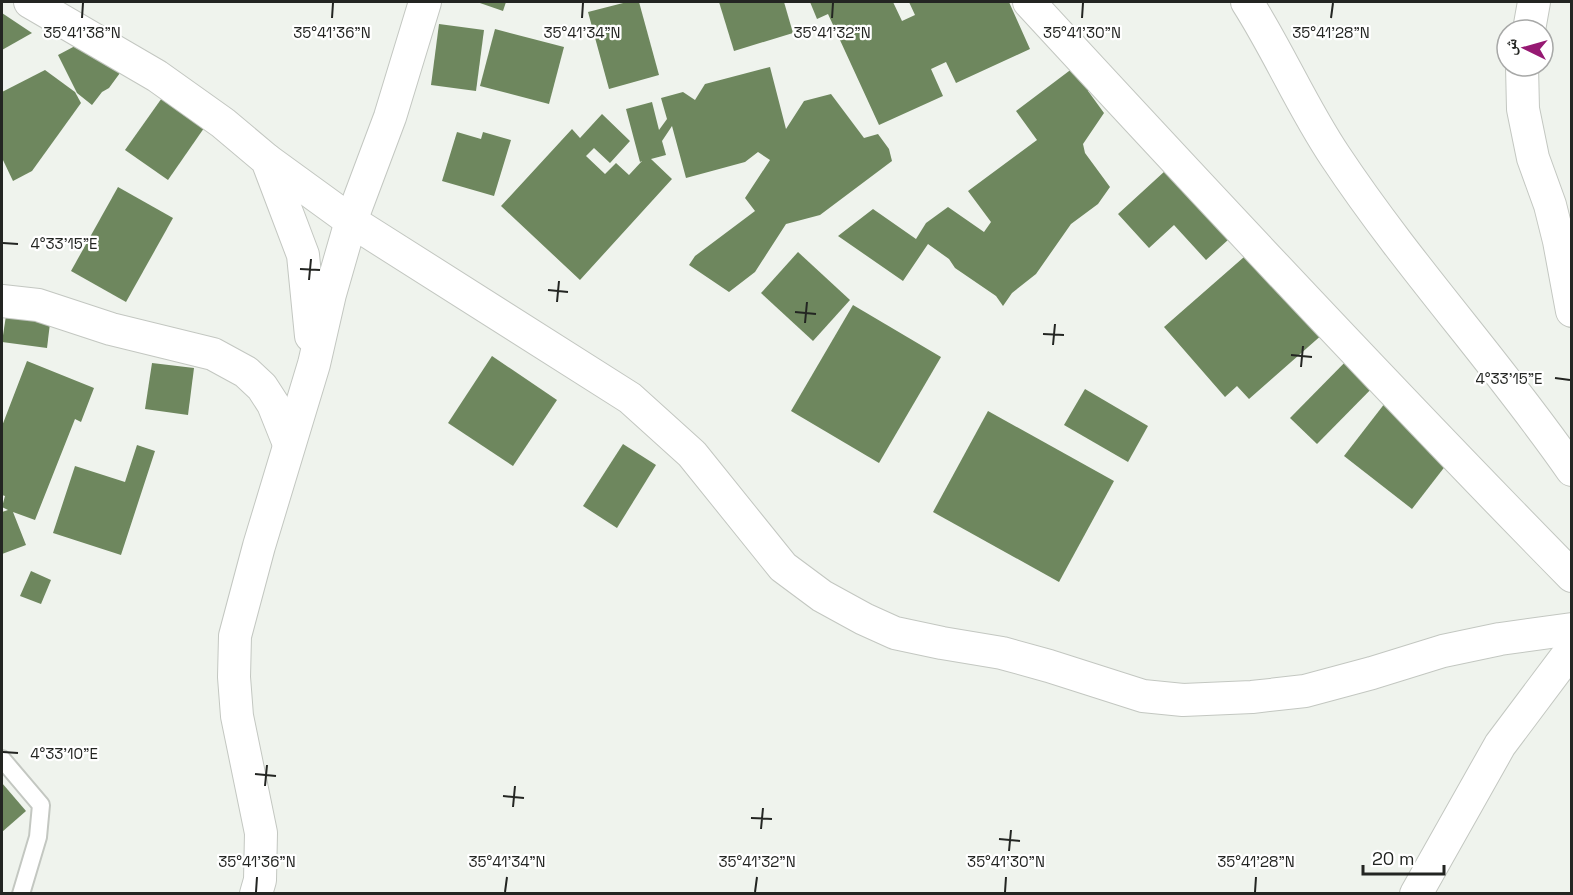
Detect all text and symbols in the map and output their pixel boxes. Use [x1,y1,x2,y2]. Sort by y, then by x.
north arrow [1495,18,1555,78]
text: 35°41'38"N [43,23,121,42]
text: 35°41'36"N [293,23,371,42]
text: 35°41'34"N [543,23,621,42]
text: 35°41'32"N [793,23,871,42]
text: 35°41'30"N [1043,23,1121,42]
text: 35°41'28"N [1292,23,1370,42]
text: ش [1499,37,1522,56]
text: 4°33'15"E [30,234,98,253]
text: 4°33'15"E [1475,369,1543,388]
text: 4°33'10"E [30,744,98,763]
scale bar [1363,838,1444,876]
text: 20 m [1372,847,1415,870]
text: 35°41'36"N [218,852,296,871]
text: 35°41'34"N [468,852,546,871]
text: 35°41'32"N [718,852,796,871]
text: 35°41'30"N [967,852,1045,871]
text: 35°41'28"N [1217,852,1295,871]

